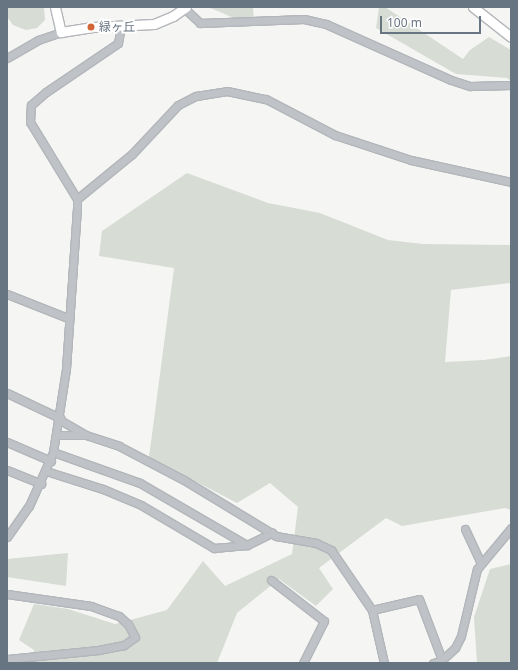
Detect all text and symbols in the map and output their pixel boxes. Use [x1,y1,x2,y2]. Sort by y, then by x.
scale bar [382,8,483,34]
text: 100 m [387,14,422,31]
place label: 緑ヶ丘 [99,20,135,34]
marker: 緑ヶ丘 [86,22,96,32]

